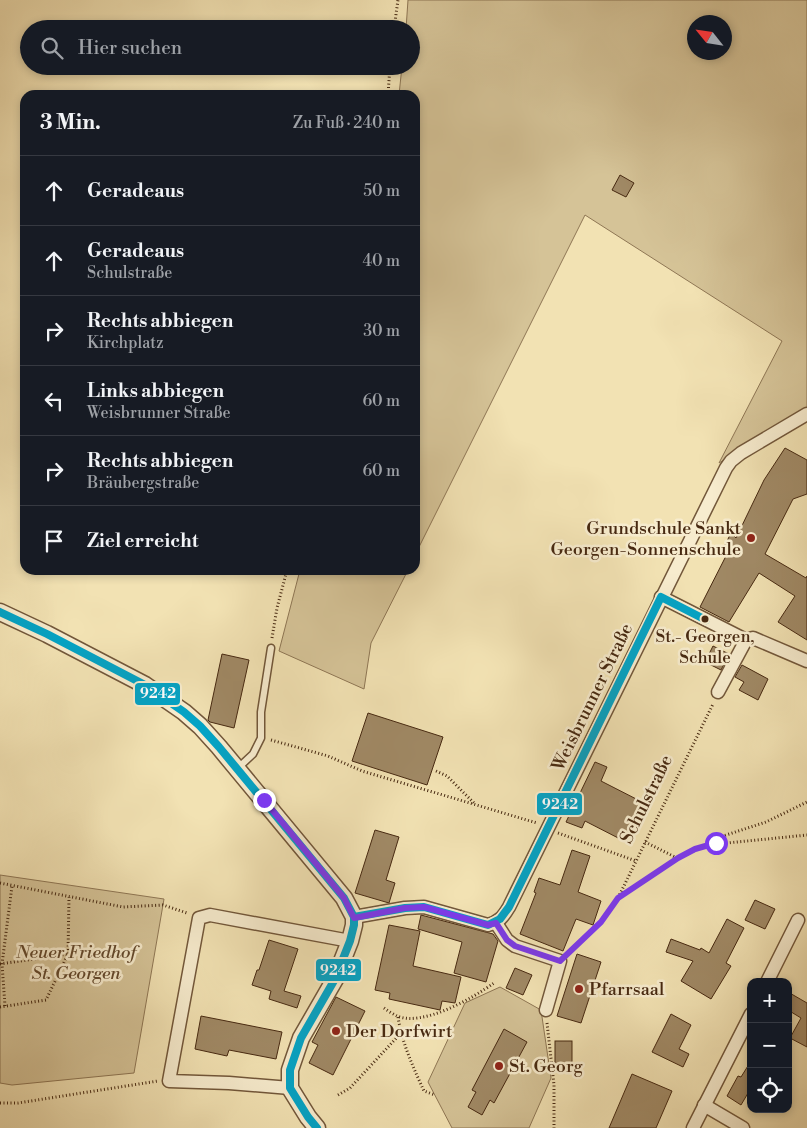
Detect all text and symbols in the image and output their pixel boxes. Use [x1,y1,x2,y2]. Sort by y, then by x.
north arrow [687,15,732,60]
search box [20,20,420,75]
icon: search [38,34,66,62]
text: Hier suchen [78,36,182,60]
text: 3 Min. [40,110,101,136]
text: Zu Fuß · 240 m [293,113,400,133]
icon: ahead [40,177,68,205]
text: Geradeaus [87,179,184,203]
text: 50 m [363,181,400,201]
text: Geradeaus [87,239,184,263]
icon: ahead [40,247,68,275]
text: 40 m [363,251,400,271]
text: Schulstraße [87,263,172,283]
text: Rechts abbiegen [87,309,233,333]
icon: right [40,317,68,345]
text: 30 m [363,321,400,341]
text: Kirchplatz [87,333,164,353]
text: Links abbiegen [87,379,224,403]
icon: left [40,387,68,415]
text: 60 m [362,391,400,411]
text: Weisbrunner Straße [87,403,231,423]
text: Rechts abbiegen [87,449,233,473]
icon: right [40,457,68,485]
text: 60 m [362,461,400,481]
text: Bräubergstraße [87,473,199,493]
place label: Grundschule Sankt Georgen-Sonnenschule [550,517,742,561]
icon: arrive [40,527,68,555]
text: Ziel erreicht [87,529,198,553]
marker: Grundschule Sankt Georgen-Sonnenschule [745,532,757,544]
marker: St.- Georgen, Schule [700,614,710,624]
street label: Weisbrunner Straße [546,620,638,776]
place label: St.- Georgen, Schule [656,626,755,669]
line badge: 9242 [134,682,181,706]
text: 9242 [140,685,176,703]
street label: Schulstraße [615,751,678,847]
route end [253,789,276,812]
line badge: 9242 [536,792,583,816]
text: 9242 [542,796,578,814]
route start [705,832,728,855]
park label: Neuer Friedhof St. Georgen [15,941,140,985]
line badge: 9242 [315,958,362,982]
text: 9242 [320,962,356,980]
place label: Pfarrsaal [589,978,665,1001]
map controls [747,978,792,1113]
button: + [747,978,792,1023]
marker: Pfarrsaal [573,983,585,995]
place label: Der Dorfwirt [346,1020,453,1043]
button: − [747,1023,792,1068]
marker: Der Dorfwirt [330,1025,342,1037]
place label: St. Georg [509,1055,584,1078]
marker: St. Georg [493,1060,505,1072]
button: locate [747,1068,792,1113]

